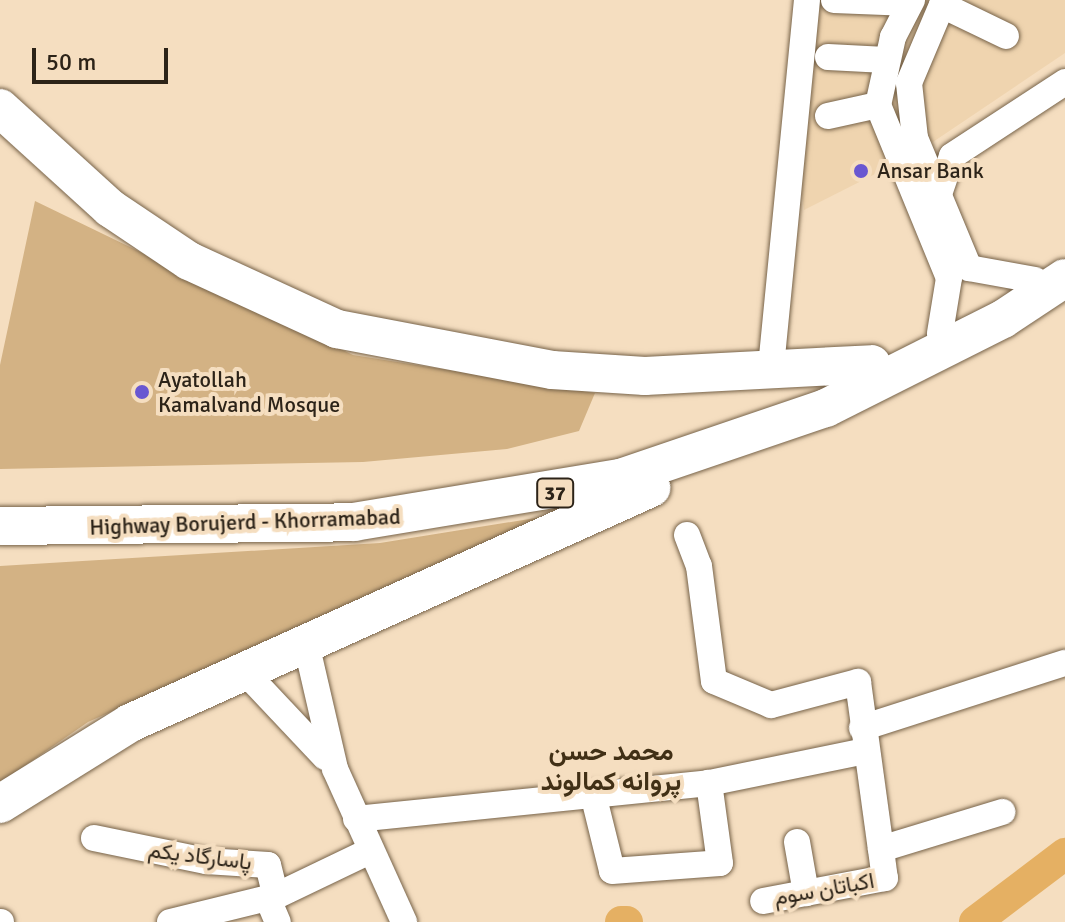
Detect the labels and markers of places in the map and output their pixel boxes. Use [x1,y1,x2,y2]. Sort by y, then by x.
place label: Ansar Bank [877,158,984,184]
marker: Ansar Bank [852,162,870,180]
place label: Ayatollah Kamalvand Mosque [158,366,340,418]
marker: Ayatollah Kamalvand Mosque [133,383,151,401]

